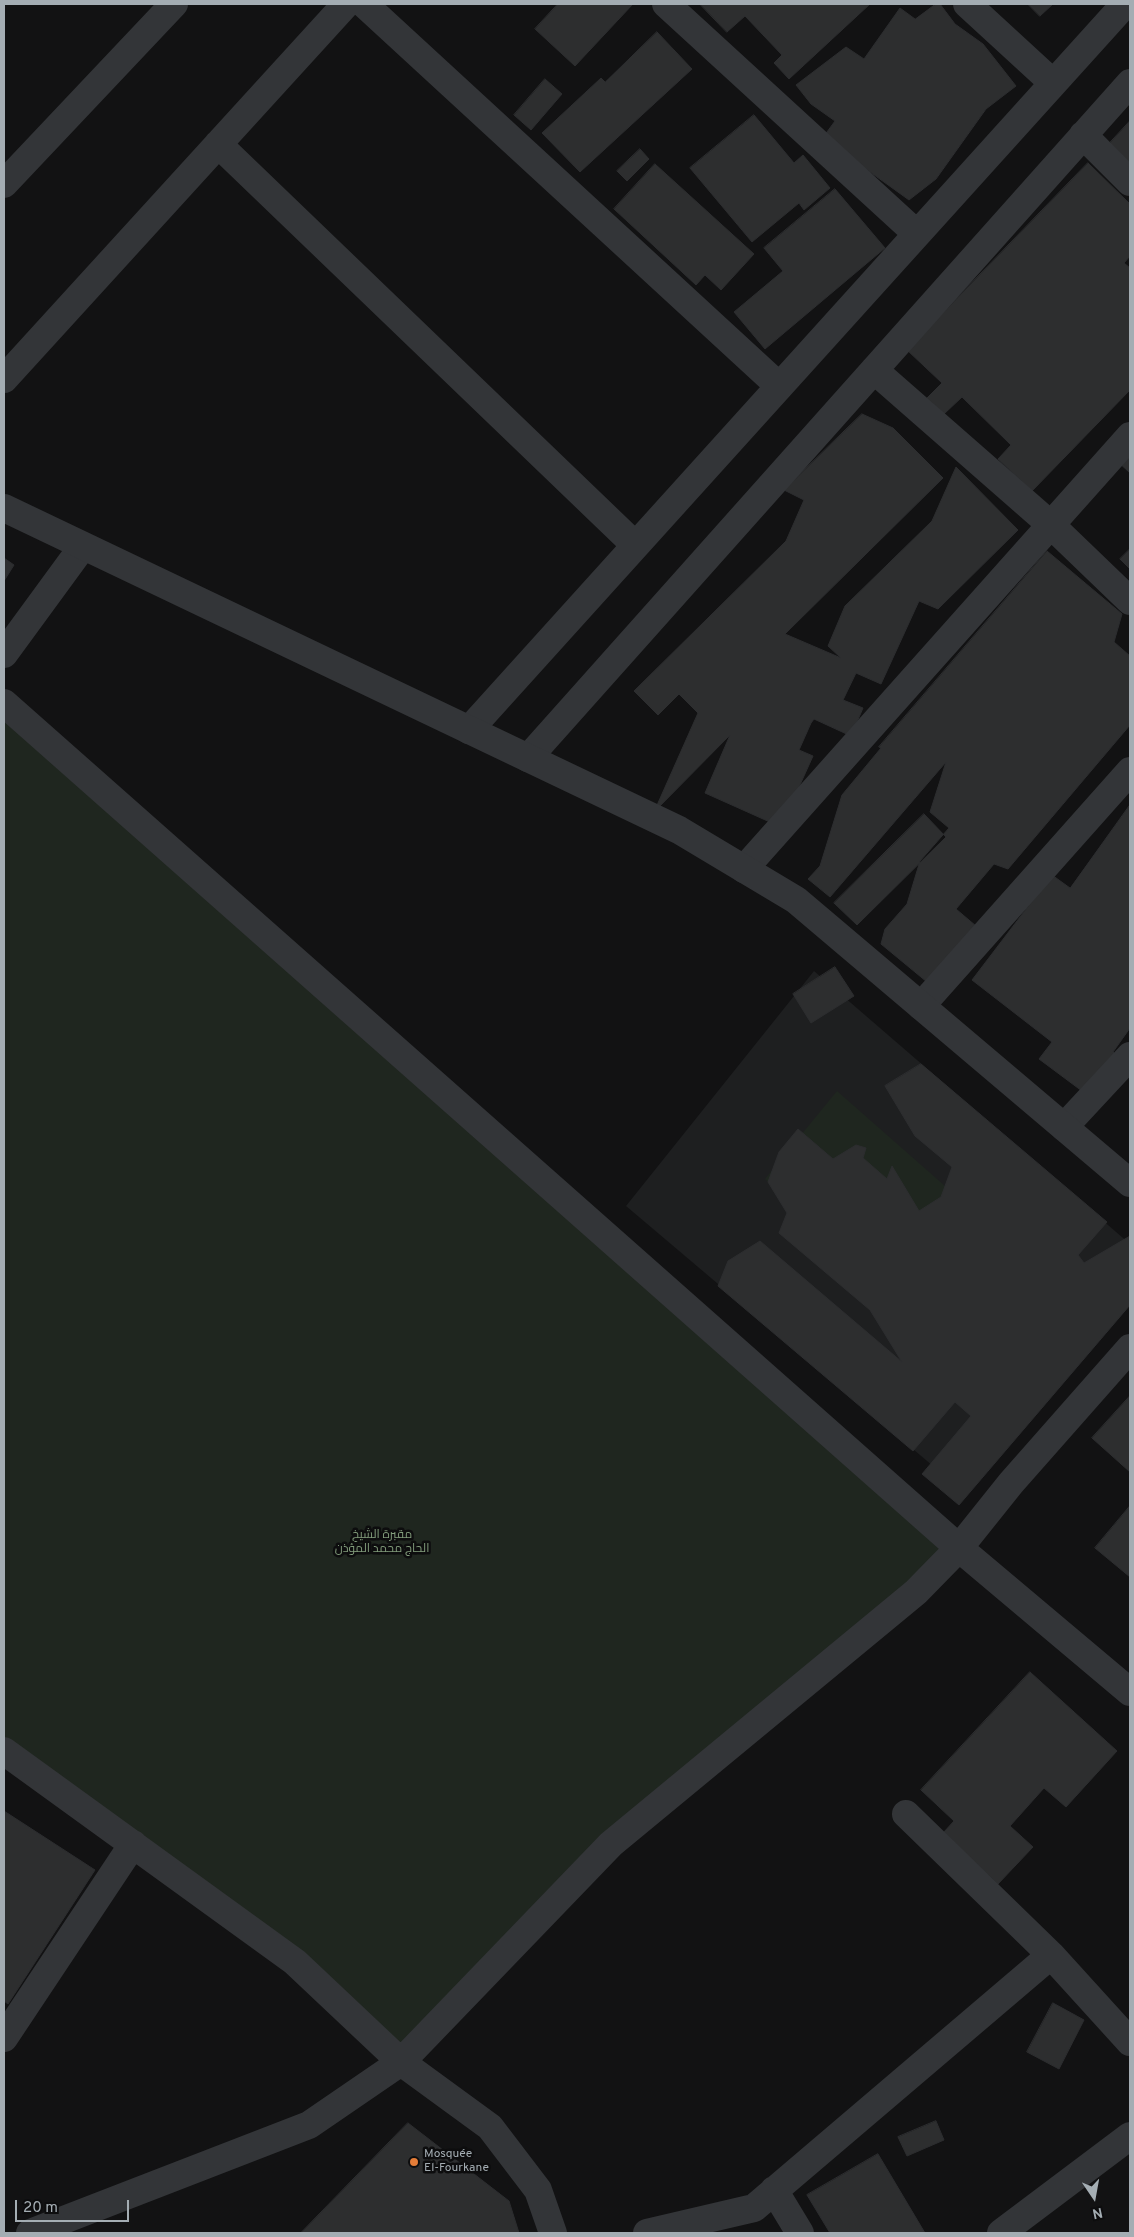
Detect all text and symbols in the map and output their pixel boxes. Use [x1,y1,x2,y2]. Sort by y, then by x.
park label: مقبرة الشيخ الحاج محمد المؤذن [335,1529,429,1557]
place label: Mosquée El-Fourkane [424,2148,489,2176]
marker: Mosquée El-Fourkane [408,2156,420,2168]
north arrow [1069,2172,1119,2222]
scale bar [18,2190,131,2222]
text: 20 m [23,2199,58,2218]
text: N [1091,2203,1104,2222]

